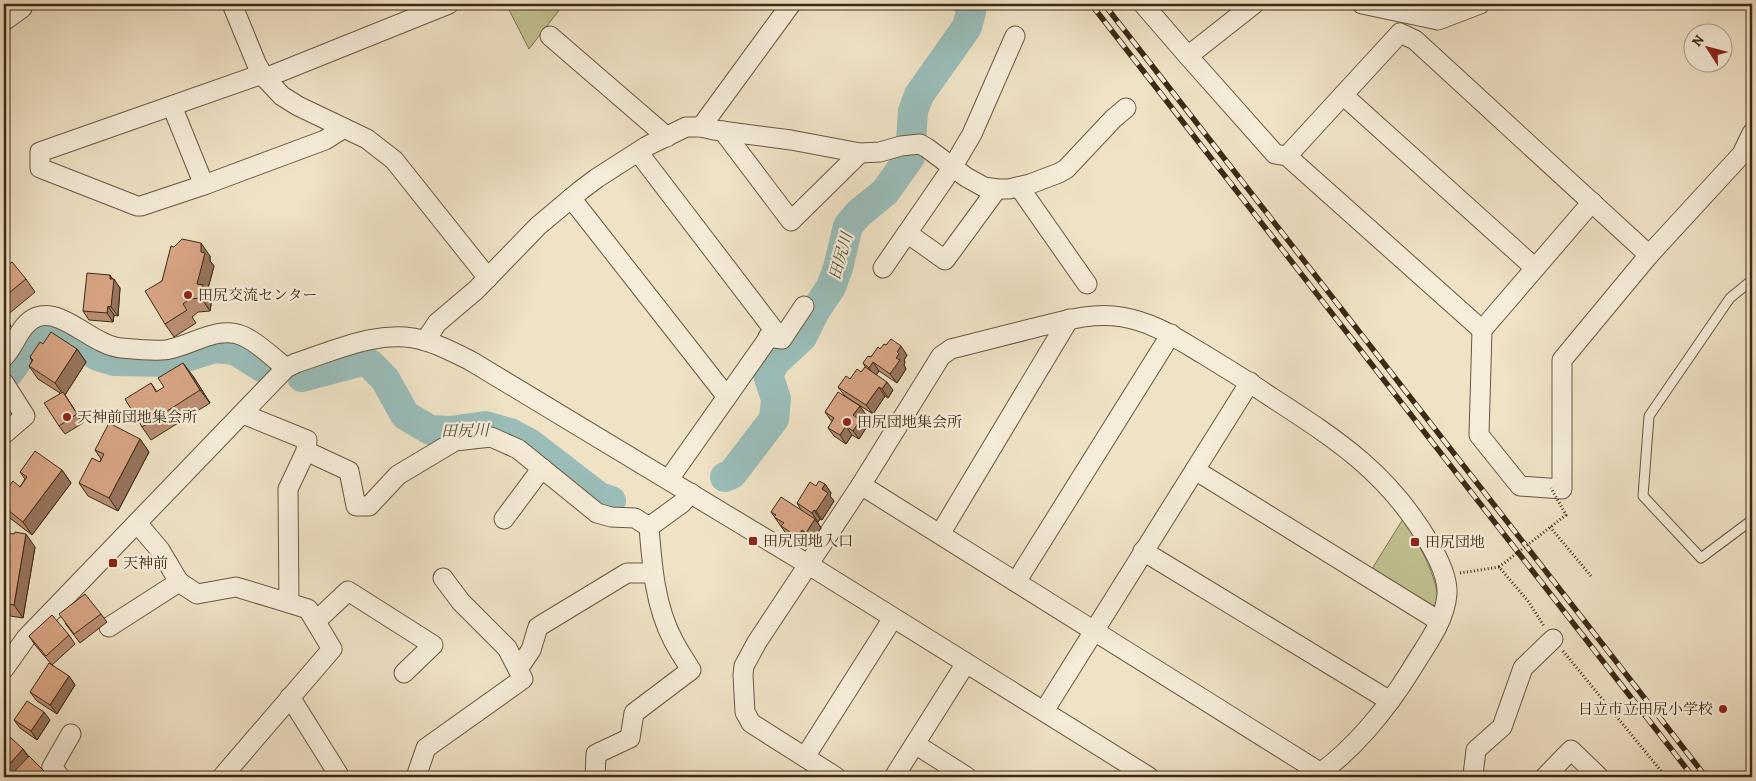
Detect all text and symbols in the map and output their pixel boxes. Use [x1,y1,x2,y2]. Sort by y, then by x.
north arrow [1684,22,1734,72]
text: N [1687,31,1709,50]
water label: 田尻川 [824,228,859,282]
place label: 田尻交流センター [198,285,317,305]
marker: 田尻交流センター [182,289,194,301]
place label: 天神前団地集会所 [77,407,197,427]
marker: 天神前団地集会所 [61,411,73,423]
place label: 田尻団地集会所 [857,412,962,432]
marker: 田尻団地集会所 [841,416,853,428]
water label: 田尻川 [441,420,491,442]
place label: 田尻団地入口 [763,531,853,551]
place label: 田尻団地 [1425,532,1485,552]
marker: 田尻団地入口 [747,535,759,547]
marker: 田尻団地 [1409,536,1421,548]
place label: 天神前 [123,553,168,573]
marker: 天神前 [107,557,119,569]
place label: 日立市立田尻小学校 [1578,699,1713,719]
marker: 日立市立田尻小学校 [1717,703,1729,715]

